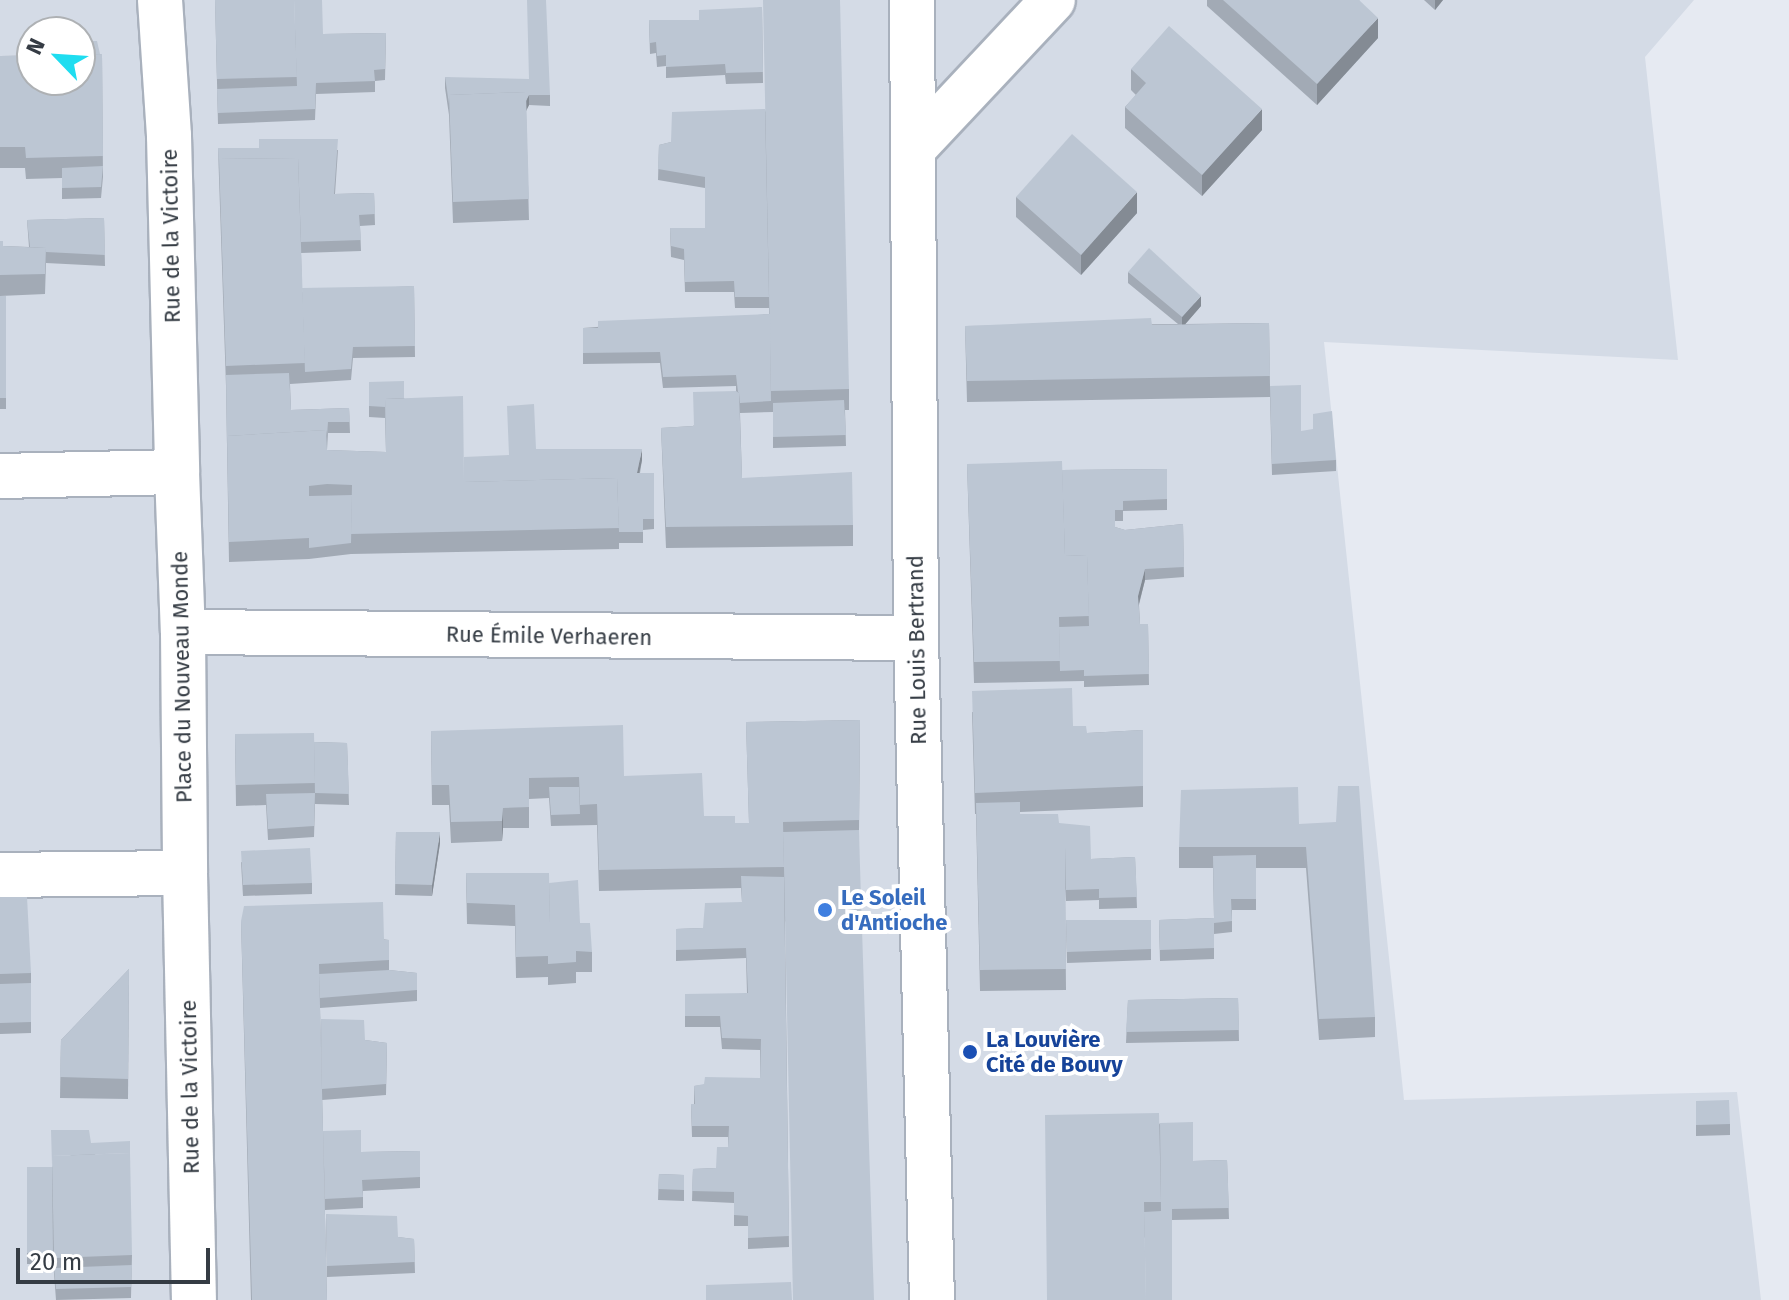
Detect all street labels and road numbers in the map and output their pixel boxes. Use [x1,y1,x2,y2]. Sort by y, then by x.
street label: Rue de la Victoire [156,149,186,323]
street label: Place du Nouveau Monde [167,551,197,803]
street label: Rue Louis Bertrand [902,555,932,745]
street label: Rue Émile Verhaeren [446,621,652,651]
street label: Rue de la Victoire [175,1000,205,1174]

